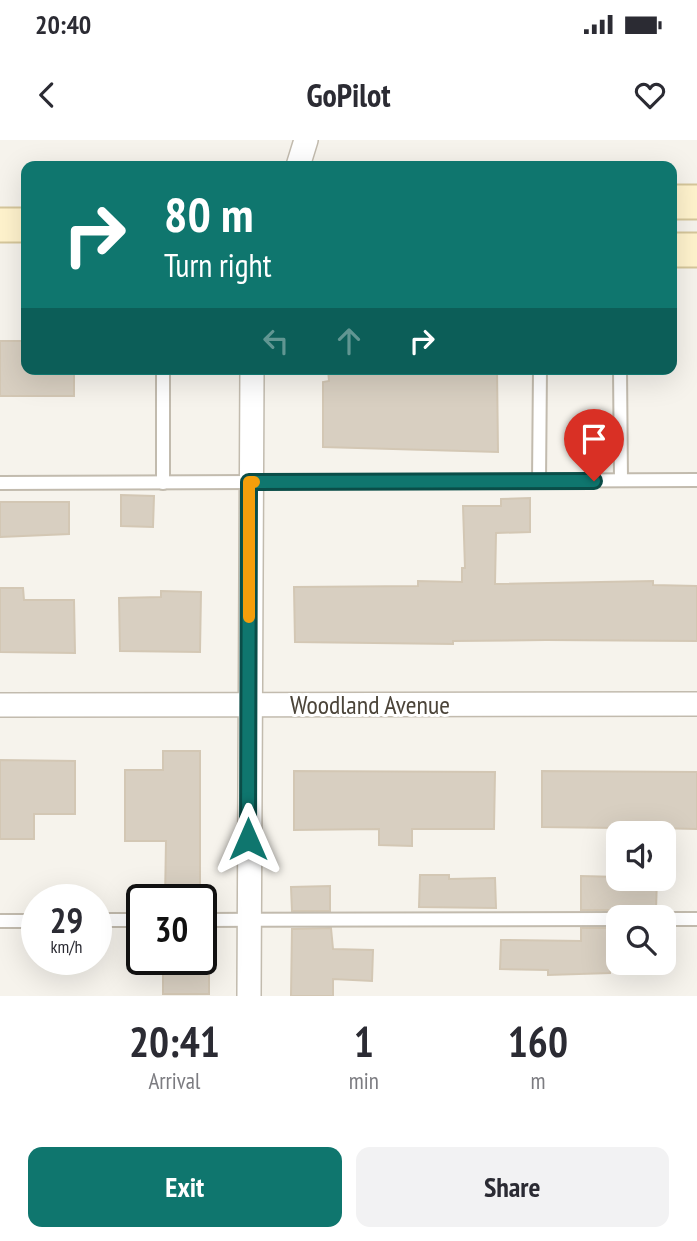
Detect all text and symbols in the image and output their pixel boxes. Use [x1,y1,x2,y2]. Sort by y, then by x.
text: 20:40 [35,8,91,41]
text: GoPilot [306,74,391,116]
icon: back [28,76,66,114]
icon: heart [631,76,669,114]
text: 80 m [164,182,253,246]
icon: right [49,189,140,280]
text: Turn right [164,244,272,286]
icon: left [257,322,295,360]
icon: ahead [330,322,368,360]
icon: right [403,322,441,360]
pin [564,409,624,481]
icon: arrive [575,420,613,458]
street label: Woodland Avenue [290,688,450,721]
position arrow [211,802,285,876]
map controls [606,821,676,975]
button: sound [606,821,676,891]
speed limit sign: 30 [126,884,217,975]
text: 29 [50,897,83,943]
button: search [606,905,676,975]
text: km/h [51,935,82,958]
text: 20:41 [129,1014,220,1069]
text: 1 [354,1014,374,1069]
text: 160 [508,1014,568,1069]
text: Arrival [148,1066,200,1095]
text: min [349,1066,379,1095]
text: m [530,1066,545,1095]
button: Exit [28,1147,342,1227]
button: Share [356,1147,669,1227]

